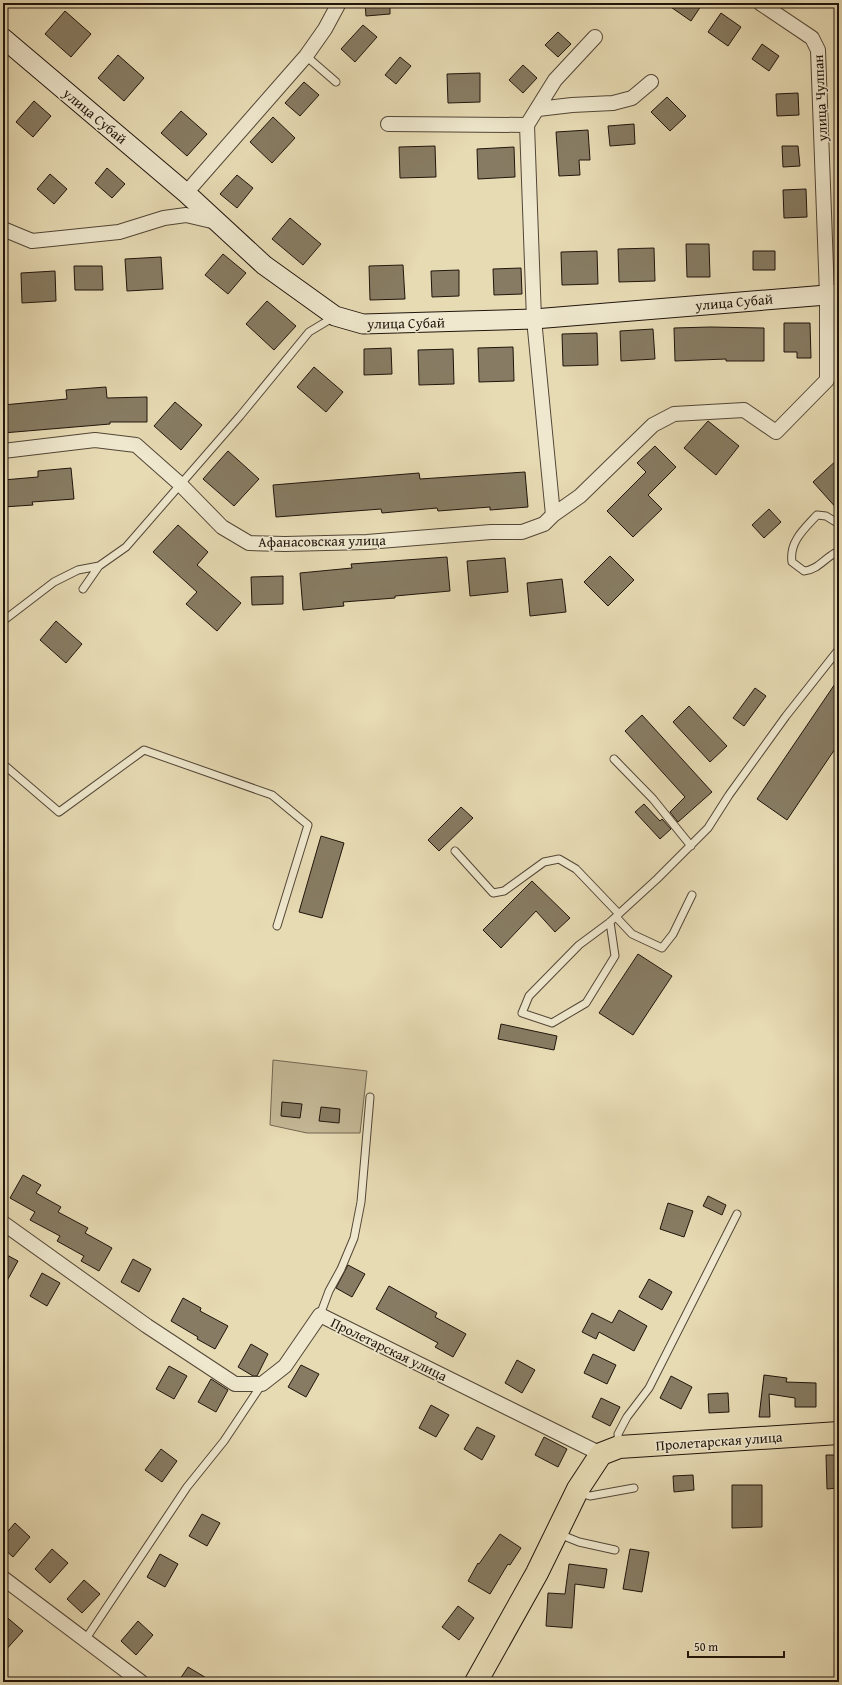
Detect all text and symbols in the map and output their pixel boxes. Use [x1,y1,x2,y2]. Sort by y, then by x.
street label: улица Чулпан [808,54,832,143]
street label: улица Субай [58,83,131,149]
street label: улица Субай [693,289,774,315]
street label: улица Субай [366,312,445,334]
street label: Афанасовская улица [258,530,386,552]
street label: Пролетарская улица [327,1312,451,1386]
street label: Пролетарская улица [655,1427,783,1455]
scale bar [688,1633,784,1659]
text: 50 m [694,1638,718,1655]

